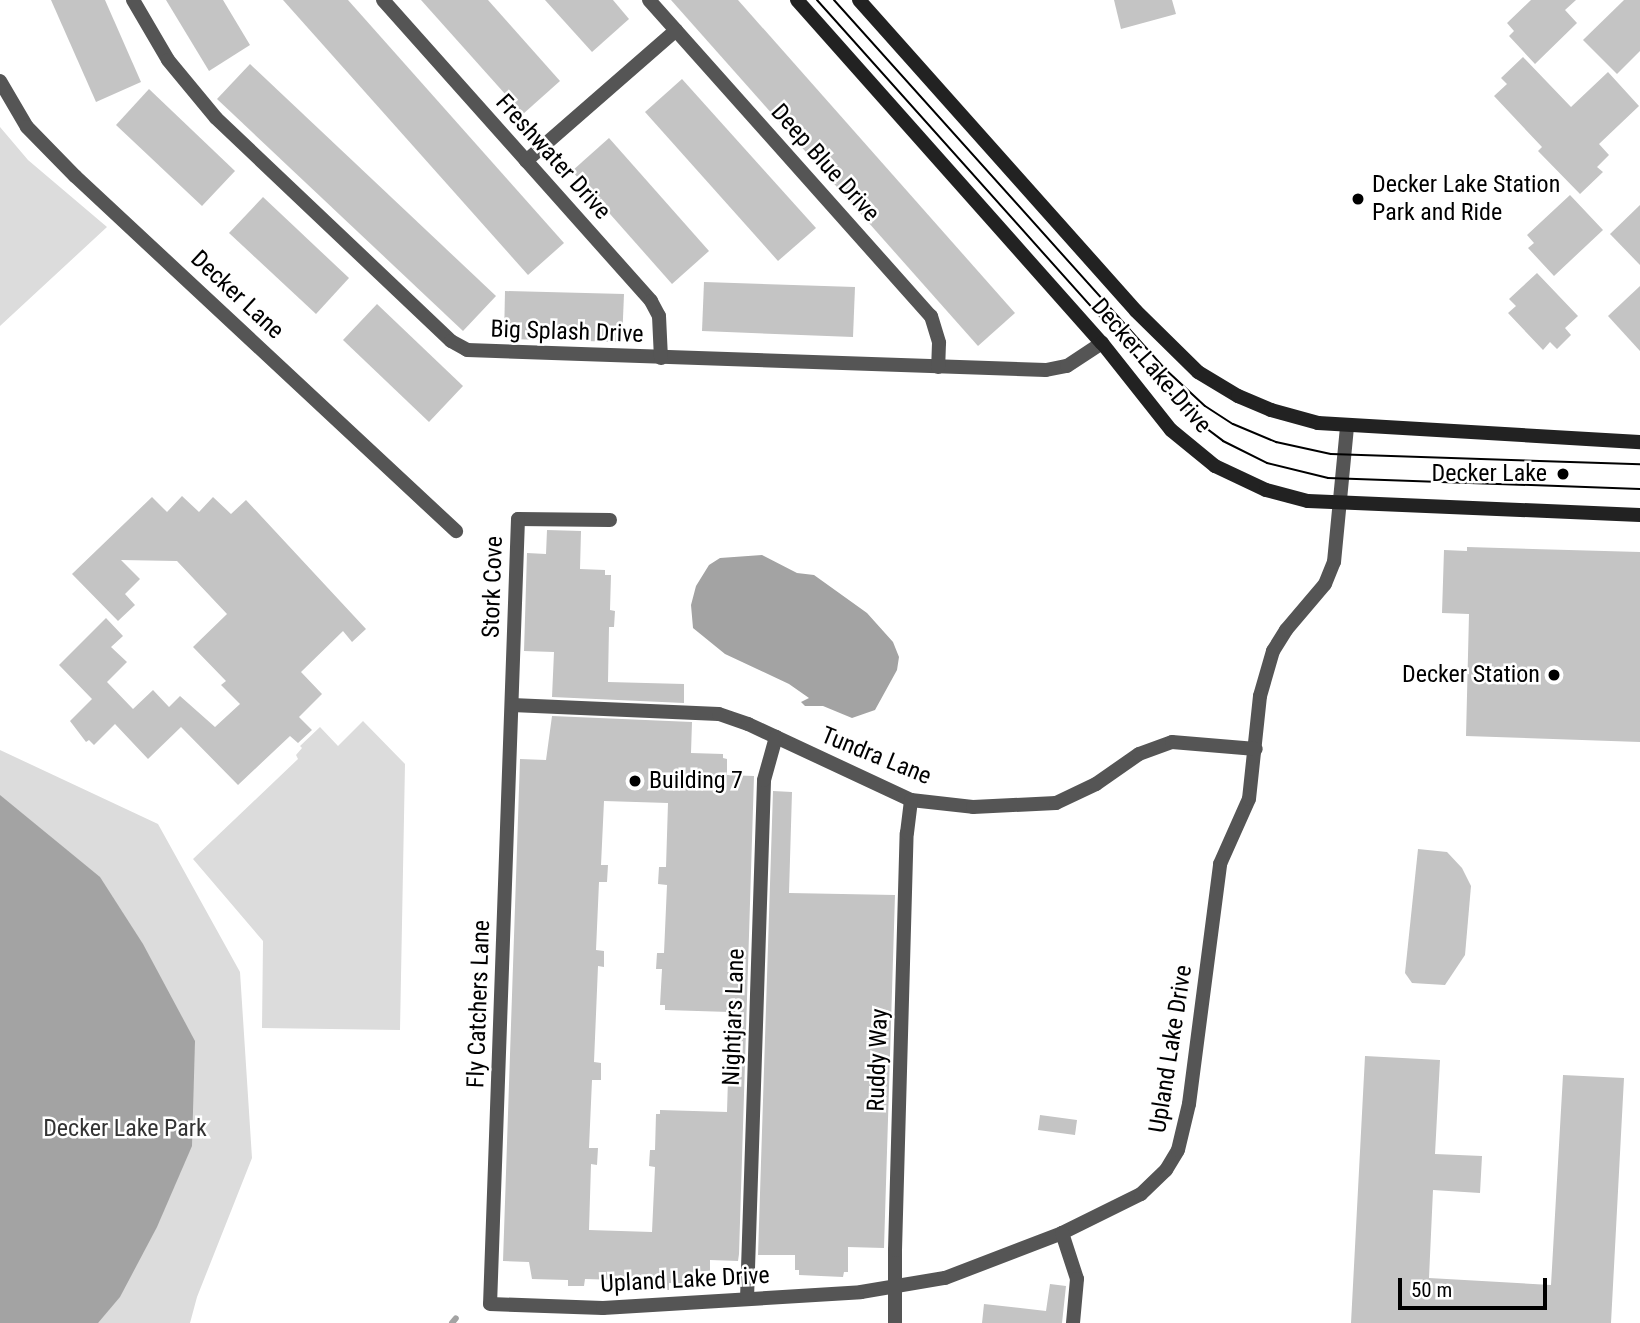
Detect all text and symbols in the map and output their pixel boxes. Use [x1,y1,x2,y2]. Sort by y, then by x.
street label: Freshwater Drive [489,89,617,225]
street label: Deep Blue Drive [765,98,885,228]
place label: Decker Lake Station Park and Ride [1372,171,1560,227]
marker: Decker Lake Station Park and Ride [1350,191,1366,207]
street label: Decker Lane [185,245,289,345]
street label: Decker Lake Drive [1085,293,1217,439]
street label: Big Splash Drive [490,315,644,349]
place label: Decker Lake [1432,460,1547,488]
marker: Decker Lake [1553,464,1573,484]
street label: Stork Cove [477,536,509,638]
place label: Decker Station [1402,661,1540,689]
marker: Decker Station [1546,667,1562,683]
street label: Tundra Lane [817,721,935,791]
place label: Building 7 [649,767,743,795]
marker: Building 7 [627,773,643,789]
street label: Fly Catchers Lane [462,919,496,1089]
street label: Nightjars Lane [717,948,751,1086]
street label: Upland Lake Drive [1144,963,1198,1135]
street label: Ruddy Way [862,1008,894,1112]
park label: Decker Lake Park [43,1115,207,1143]
street label: Upland Lake Drive [600,1261,770,1299]
scale bar [1402,1264,1551,1308]
text: 50 m [1411,1278,1452,1302]

